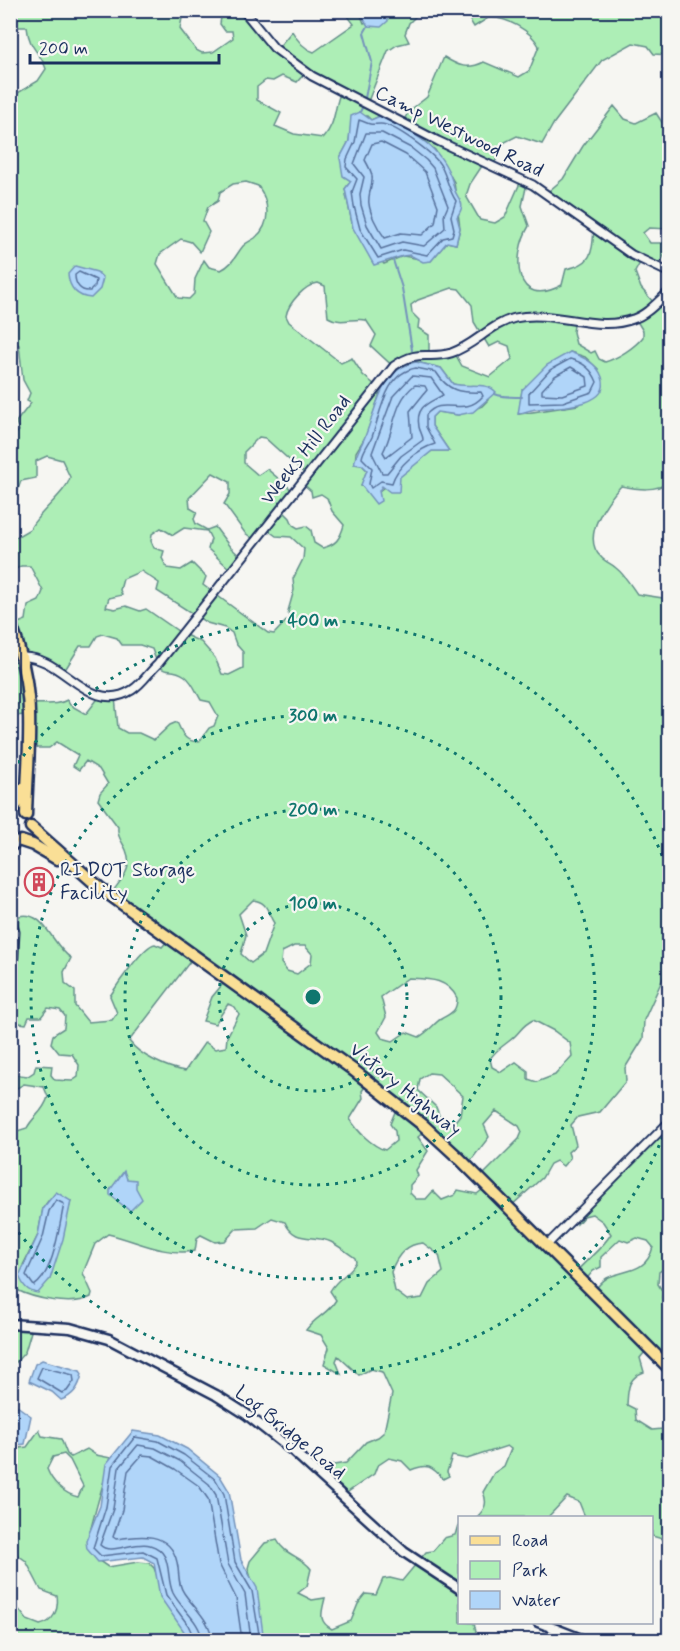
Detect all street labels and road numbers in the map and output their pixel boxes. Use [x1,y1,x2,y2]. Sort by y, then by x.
street label: Camp Westwood Road [370,79,548,185]
street label: Weeks Hill Road [255,389,357,511]
street label: Victory Highway [343,1036,467,1144]
street label: Log Bridge Road [228,1380,351,1488]

